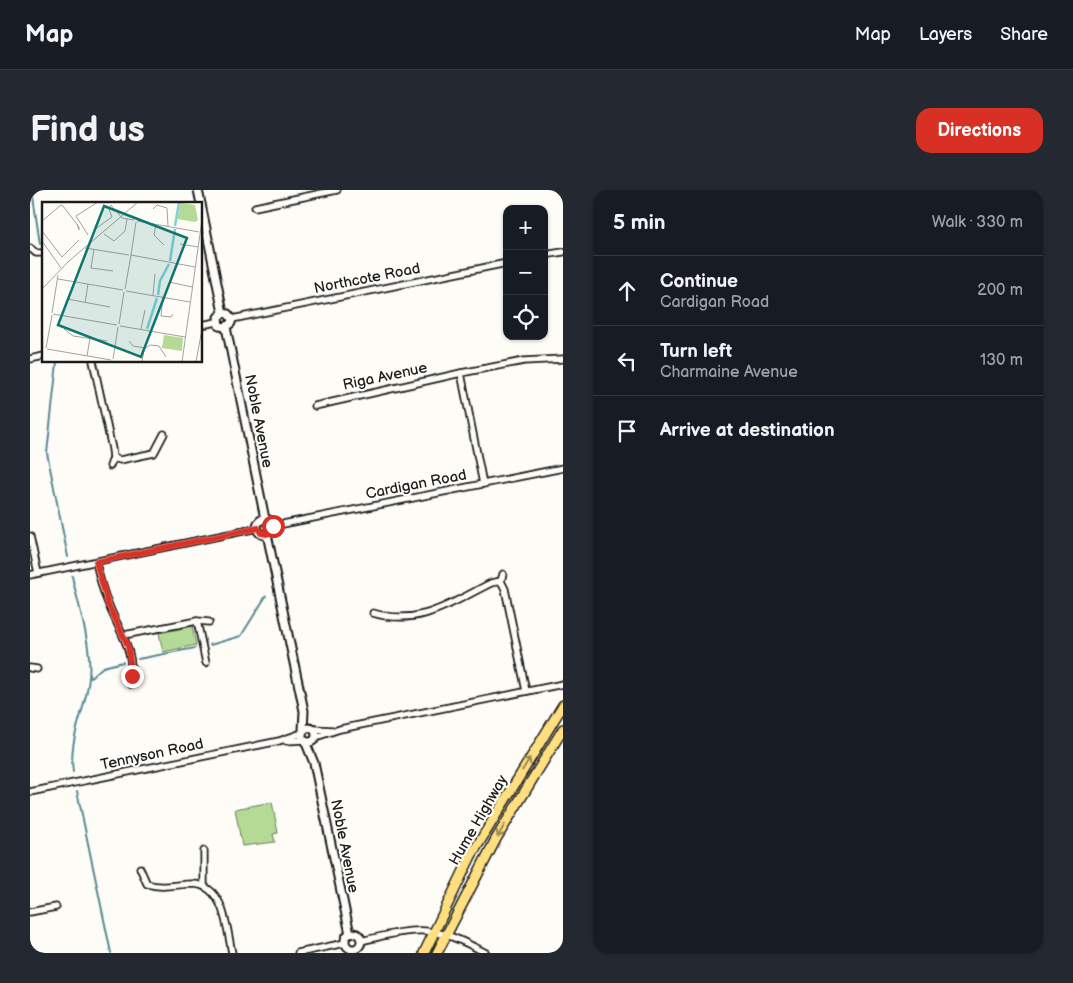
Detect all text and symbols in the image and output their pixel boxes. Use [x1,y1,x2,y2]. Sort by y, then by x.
text: Map [25,20,73,49]
text: Map [855,24,891,45]
text: Layers [919,24,972,45]
text: Share [1000,24,1048,45]
button: Directions [916,108,1043,153]
text: Find us [30,109,145,152]
inset map [42,202,202,362]
map controls [503,205,548,340]
button: + [503,205,548,250]
text: 5 min [613,210,666,235]
text: Walk · 330 m [932,213,1023,232]
button: − [503,250,548,295]
street label: Northcote Road [312,259,422,298]
text: Continue [660,270,738,293]
icon: ahead [613,277,641,305]
text: 200 m [977,281,1023,300]
text: Cardigan Road [660,293,769,312]
button: locate [503,295,548,340]
text: Turn left [660,340,732,363]
icon: left [613,347,641,375]
text: 130 m [980,351,1023,370]
street label: Riga Avenue [341,358,429,395]
text: Charmaine Avenue [660,363,798,382]
street label: Noble Avenue [240,373,277,470]
icon: arrive [613,417,641,445]
text: Arrive at destination [660,419,835,442]
street label: Cardigan Road [364,465,468,504]
route start [262,515,285,538]
route end [121,665,144,688]
street label: Tennyson Road [99,734,205,775]
one-way arrow [522,757,532,771]
street label: Hume Highway [445,771,512,869]
street label: Noble Avenue [326,798,363,895]
one-way arrow [495,823,505,837]

